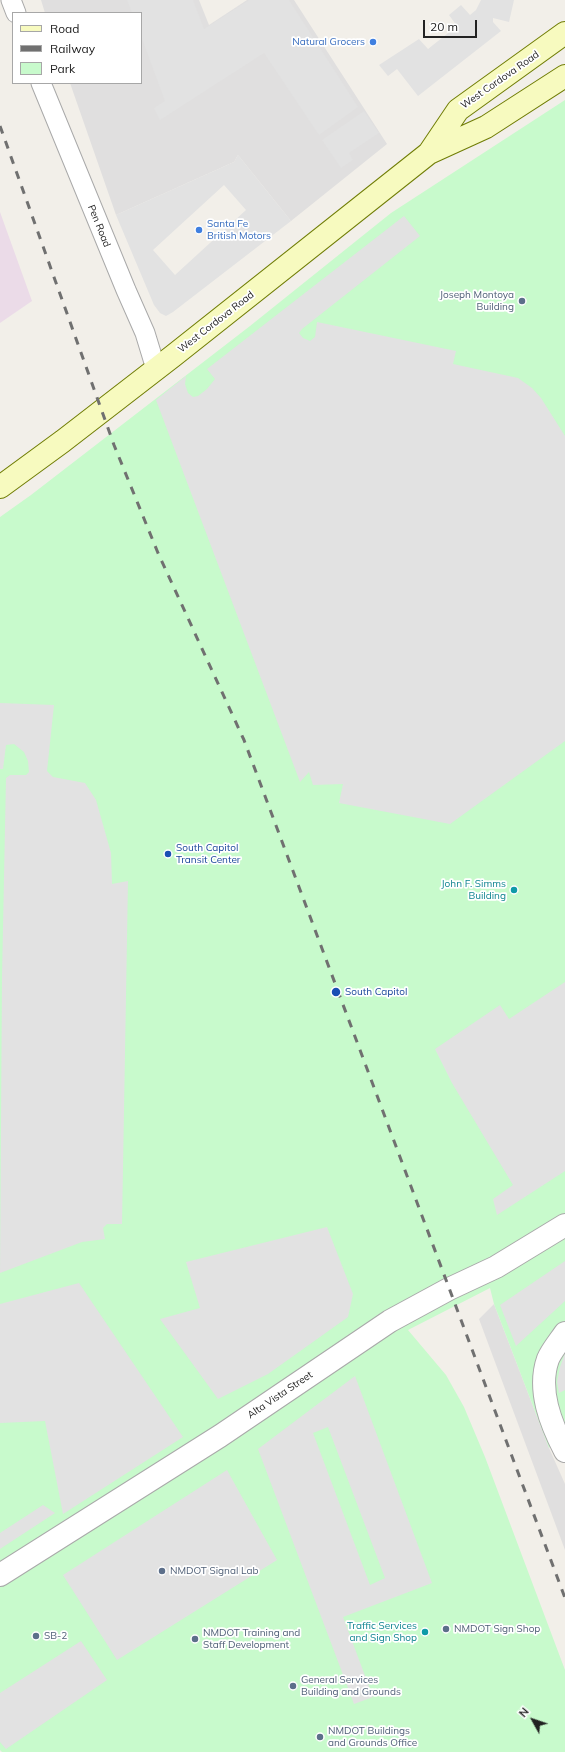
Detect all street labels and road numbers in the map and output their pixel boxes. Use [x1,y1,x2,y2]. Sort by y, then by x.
street label: West Cordova Road [459,48,541,112]
street label: Pen Road [85,203,113,249]
street label: West Cordova Road [176,289,256,355]
street label: Alta Vista Street [245,1369,315,1421]

